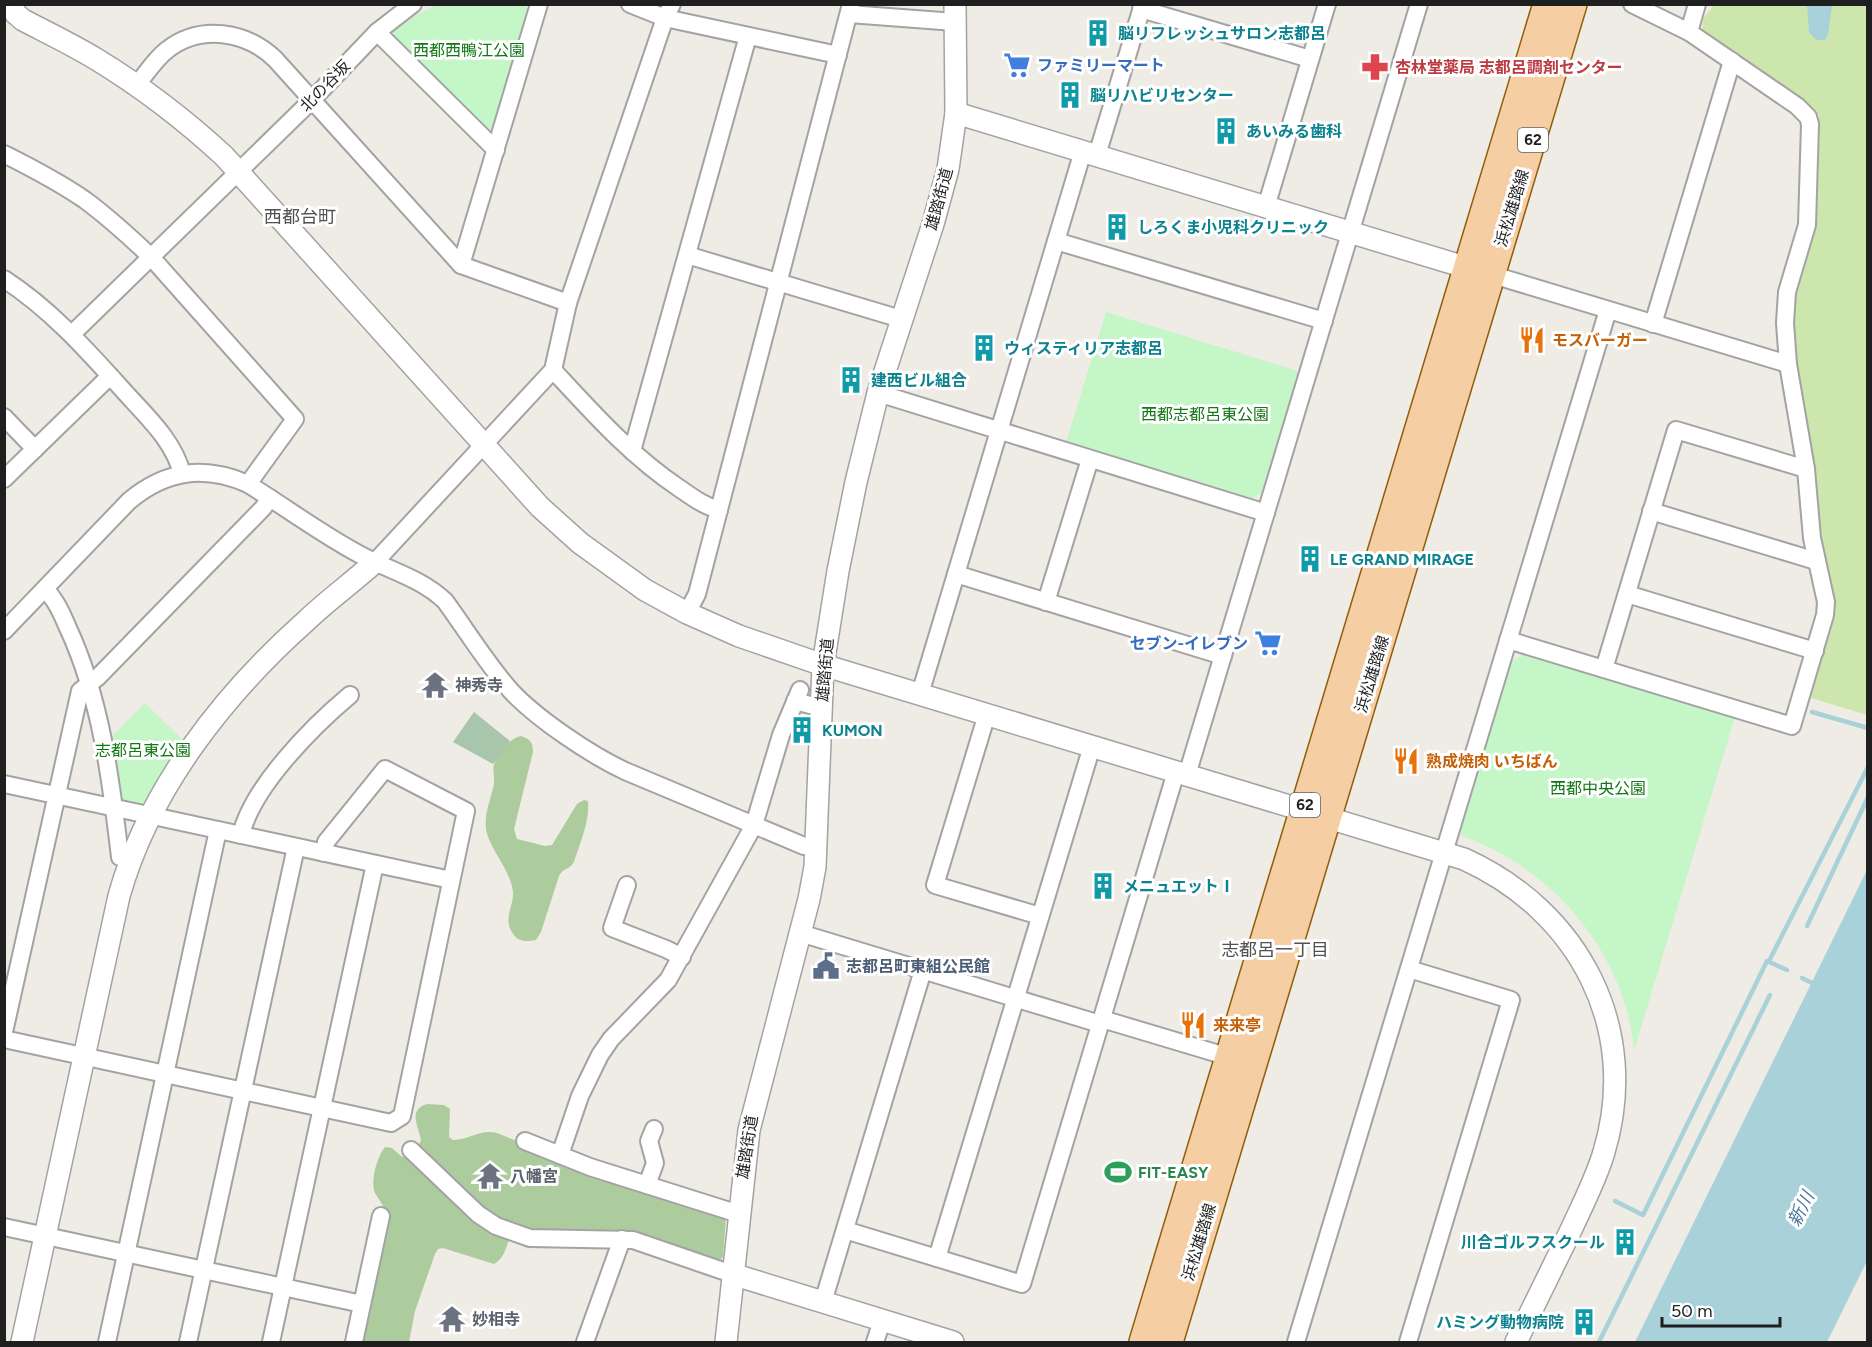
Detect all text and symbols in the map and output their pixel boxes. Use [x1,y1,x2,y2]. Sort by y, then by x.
building icon: 脳リフレッシュサロン志都呂 [1083,18,1113,48]
place label: 脳リフレッシュサロン志都呂 [1118,24,1326,43]
park label: 西都西鴨江公園 [413,41,525,60]
supermarket icon: ファミリーマート [1002,50,1032,80]
pharmacy icon: 杏林堂薬局 志都呂調剤センター [1360,52,1390,82]
street label: 北の谷坂 [296,56,354,116]
place label: ファミリーマート [1037,56,1165,75]
place label: 杏林堂薬局 志都呂調剤センター [1395,58,1623,77]
building icon: 脳リハビリセンター [1055,80,1085,110]
place label: 脳リハビリセンター [1090,86,1234,105]
building icon: あいみる歯科 [1211,116,1241,146]
place label: あいみる歯科 [1246,122,1342,141]
road number: 62 [1518,128,1548,152]
street label: 雄踏街道 [922,166,956,232]
street label: 浜松雄踏線 [1491,167,1533,249]
district label: 西都台町 [264,206,336,228]
building icon: しろくま小児科クリニック [1102,212,1132,242]
place label: しろくま小児科クリニック [1137,218,1329,237]
restaurant icon: モスバーガー [1517,325,1547,355]
place label: モスバーガー [1552,331,1648,350]
building icon: ウィスティリア志都呂 [969,333,999,363]
place label: ウィスティリア志都呂 [1004,339,1163,358]
building icon: 建西ビル組合 [836,365,866,395]
place label: 建西ビル組合 [871,371,967,390]
park label: 西都志都呂東公園 [1141,405,1269,424]
building icon: LE GRAND MIRAGE [1295,544,1325,574]
place label: LE GRAND MIRAGE [1330,550,1474,569]
supermarket icon: セブン-イレブン [1253,628,1283,658]
street label: 浜松雄踏線 [1351,633,1393,715]
place label: セブン-イレブン [1129,634,1248,653]
street label: 雄踏街道 [813,637,837,703]
temple icon: 神秀寺 [420,670,450,700]
place label: 神秀寺 [455,676,503,695]
building icon: KUMON [787,715,817,745]
place label: KUMON [822,721,883,740]
park label: 志都呂東公園 [95,741,191,760]
restaurant icon: 熟成焼肉 いちばん [1391,746,1421,776]
place label: 熟成焼肉 いちばん [1426,752,1558,771]
park label: 西都中央公園 [1550,779,1646,798]
road number: 62 [1290,793,1320,817]
building icon: メニュエットⅠ [1088,871,1118,901]
place label: メニュエットⅠ [1123,877,1235,896]
district label: 志都呂一丁目 [1221,939,1329,961]
public building icon: 志都呂町東組公民館 [811,951,841,981]
place label: 志都呂町東組公民館 [846,957,990,976]
restaurant icon: 来来亭 [1178,1010,1208,1040]
place label: 来来亭 [1213,1016,1261,1035]
street label: 雄踏街道 [733,1114,761,1180]
sports icon: FIT-EASY [1103,1157,1133,1187]
temple icon: 八幡宮 [475,1161,505,1191]
place label: FIT-EASY [1138,1163,1209,1182]
place label: 八幡宮 [510,1167,558,1186]
water label: 新川 [1783,1186,1820,1230]
street label: 浜松雄踏線 [1178,1201,1220,1283]
building icon: 川合ゴルフスクール [1610,1227,1640,1257]
place label: 川合ゴルフスクール [1461,1233,1605,1252]
scale bar [1662,1290,1780,1328]
text: 50 m [1671,1300,1713,1322]
temple icon: 妙相寺 [437,1304,467,1334]
building icon: ハミング動物病院 [1569,1307,1599,1337]
place label: 妙相寺 [472,1310,520,1329]
place label: ハミング動物病院 [1436,1313,1564,1332]

